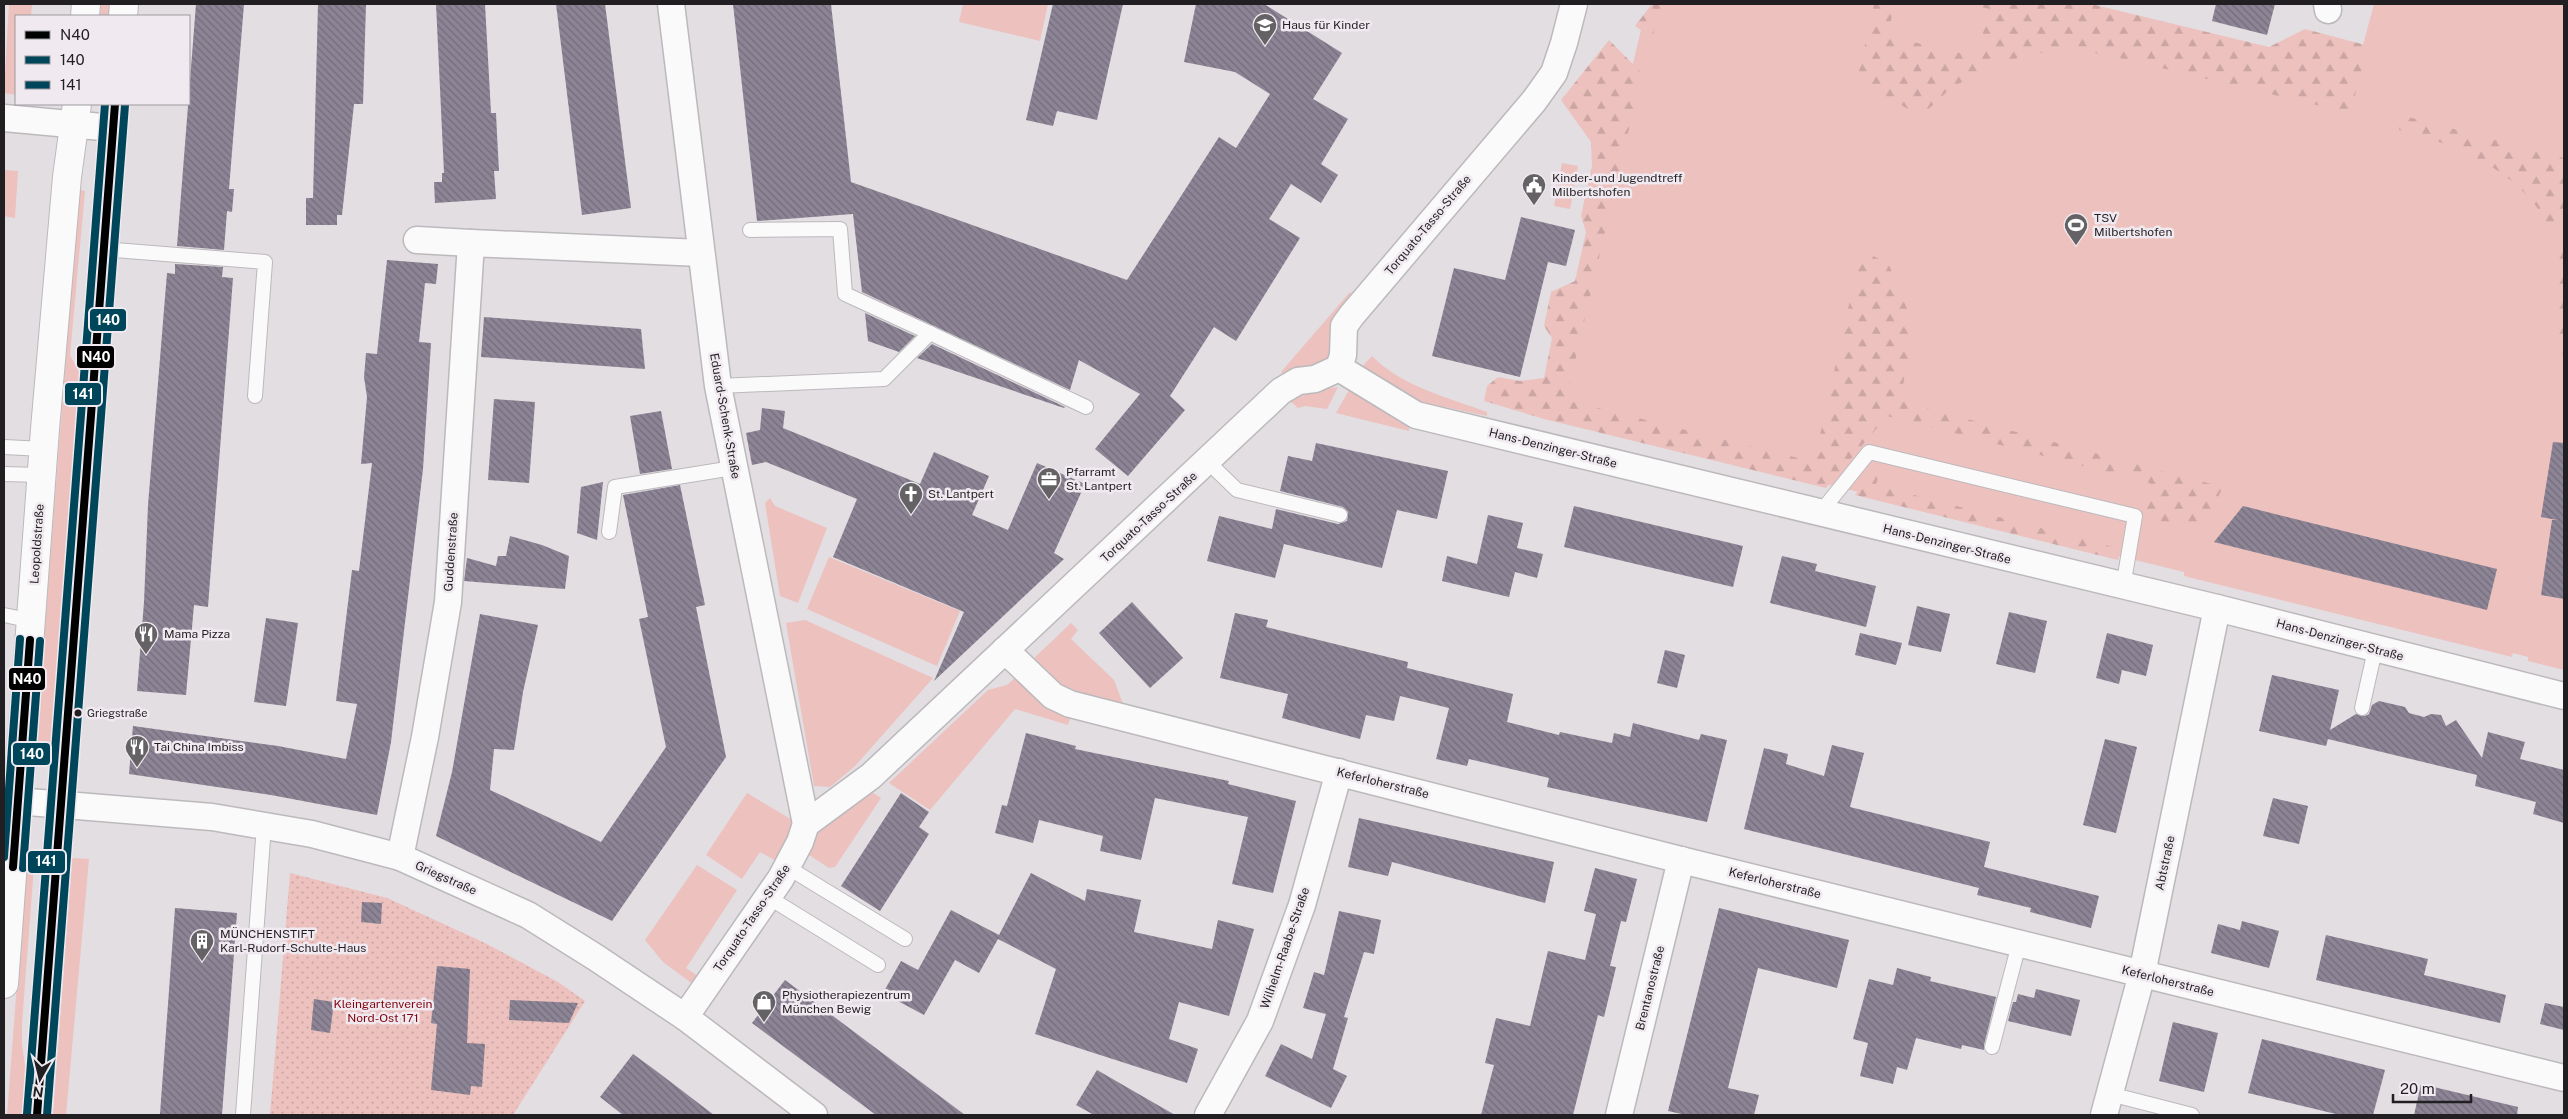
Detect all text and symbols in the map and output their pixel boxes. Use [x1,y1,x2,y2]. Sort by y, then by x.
school or university icon: Haus für Kinder [1252,12,1278,46]
legend [15,15,190,105]
place label: Haus für Kinder [1282,18,1370,32]
text: N40 [60,26,90,43]
text: 140 [60,51,85,68]
text: 141 [60,76,82,93]
place label: Kinder- und Jugendtreff Milbertshofen [1552,171,1683,199]
street label: Torquato-Tasso-Straße [1382,172,1474,278]
public building icon: Kinder- und Jugendtreff Milbertshofen [1521,172,1547,206]
place label: TSV Milbertshofen [2094,211,2172,239]
sports icon: TSV Milbertshofen [2063,212,2089,246]
line badge: 140 [89,308,127,332]
text: 140 [96,312,120,328]
line badge: N40 [76,345,115,369]
text: N40 [81,349,111,365]
street label: Eduard-Schenk-Straße [707,352,743,480]
line badge: 141 [64,382,102,406]
text: 141 [72,386,94,402]
street label: Hans-Denzinger-Straße [1488,425,1619,471]
place label: Pfarramt St. Lantpert [1066,465,1132,493]
office icon: Pfarramt St. Lantpert [1036,466,1062,500]
street label: Torquato-Tasso-Straße [1098,469,1200,565]
church icon: St. Lantpert [898,481,924,515]
place label: St. Lantpert [928,487,994,501]
street label: Leopoldstraße [27,503,47,585]
street label: Guddenstraße [441,512,461,592]
street label: Hans-Denzinger-Straße [1882,521,2013,567]
street label: Hans-Denzinger-Straße [2275,616,2405,664]
restaurant icon: Mama Pizza [133,621,159,655]
place label: Mama Pizza [164,627,230,641]
line badge: N40 [8,667,46,691]
text: N40 [12,671,42,687]
place label: Griegstraße [87,707,148,719]
marker: Griegstraße [73,708,83,718]
restaurant icon: Tai China Imbiss [124,734,150,768]
place label: Tai China Imbiss [154,740,244,754]
line badge: 140 [12,742,51,766]
text: 140 [20,746,44,762]
street label: Keferloherstraße [1335,765,1431,801]
street label: Abtstraße [2152,834,2178,892]
line badge: 141 [27,850,66,874]
text: 141 [35,853,57,869]
street label: Griegstraße [413,858,479,898]
street label: Torquato-Tasso-Straße [711,862,793,974]
street label: Keferloherstraße [1727,865,1823,901]
street label: Wilhelm-Raabe-Straße [1258,885,1312,1010]
place label: MÜNCHENSTIFT Karl-Rudorf-Schulte-Haus [220,927,366,955]
building icon: MÜNCHENSTIFT Karl-Rudorf-Schulte-Haus [189,928,215,962]
street label: Brentanostraße [1633,944,1667,1032]
street label: Keferloherstraße [2120,963,2216,999]
place label: Physiotherapiezentrum München Bewig [782,988,910,1016]
shop icon: Physiotherapiezentrum München Bewig [751,989,777,1023]
park label: Kleingartenverein Nord-Ost 171 [334,997,433,1025]
north arrow [15,1054,65,1104]
scale bar [2393,1072,2470,1104]
text: 20 m [2400,1080,2435,1097]
text: N [32,1083,45,1101]

